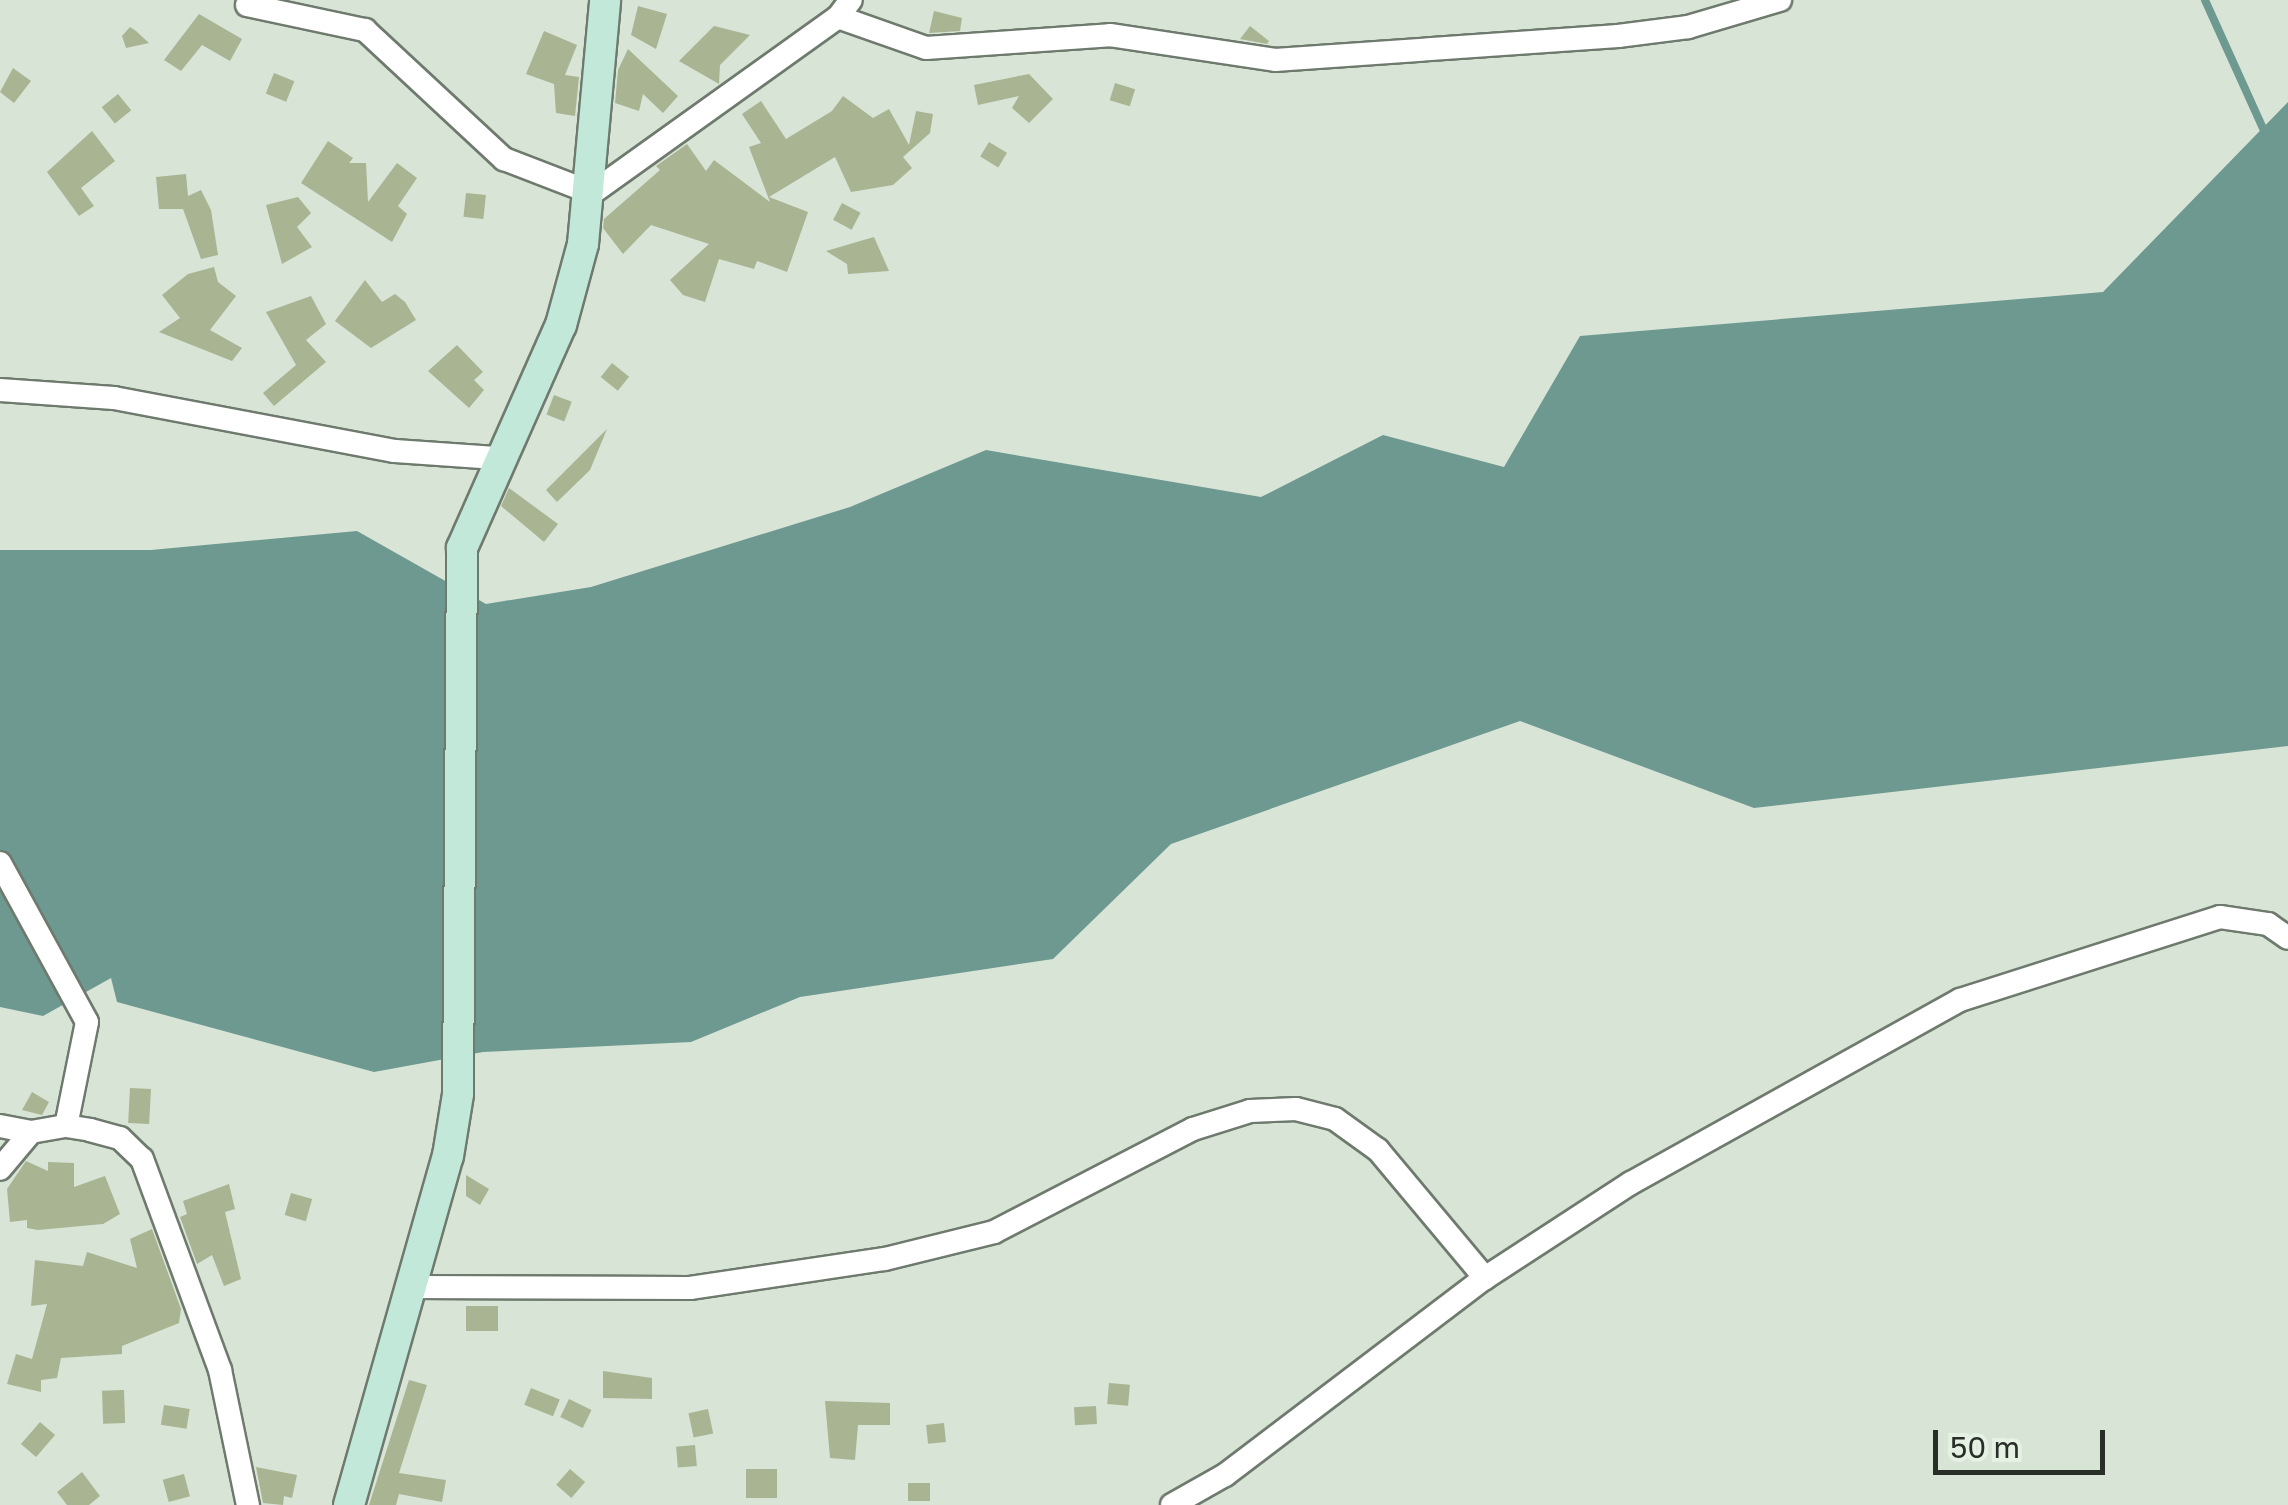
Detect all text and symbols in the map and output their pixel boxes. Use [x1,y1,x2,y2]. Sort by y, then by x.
scale bar [1938,1410,2110,1472]
text: 50 m [1950,1429,2020,1465]

